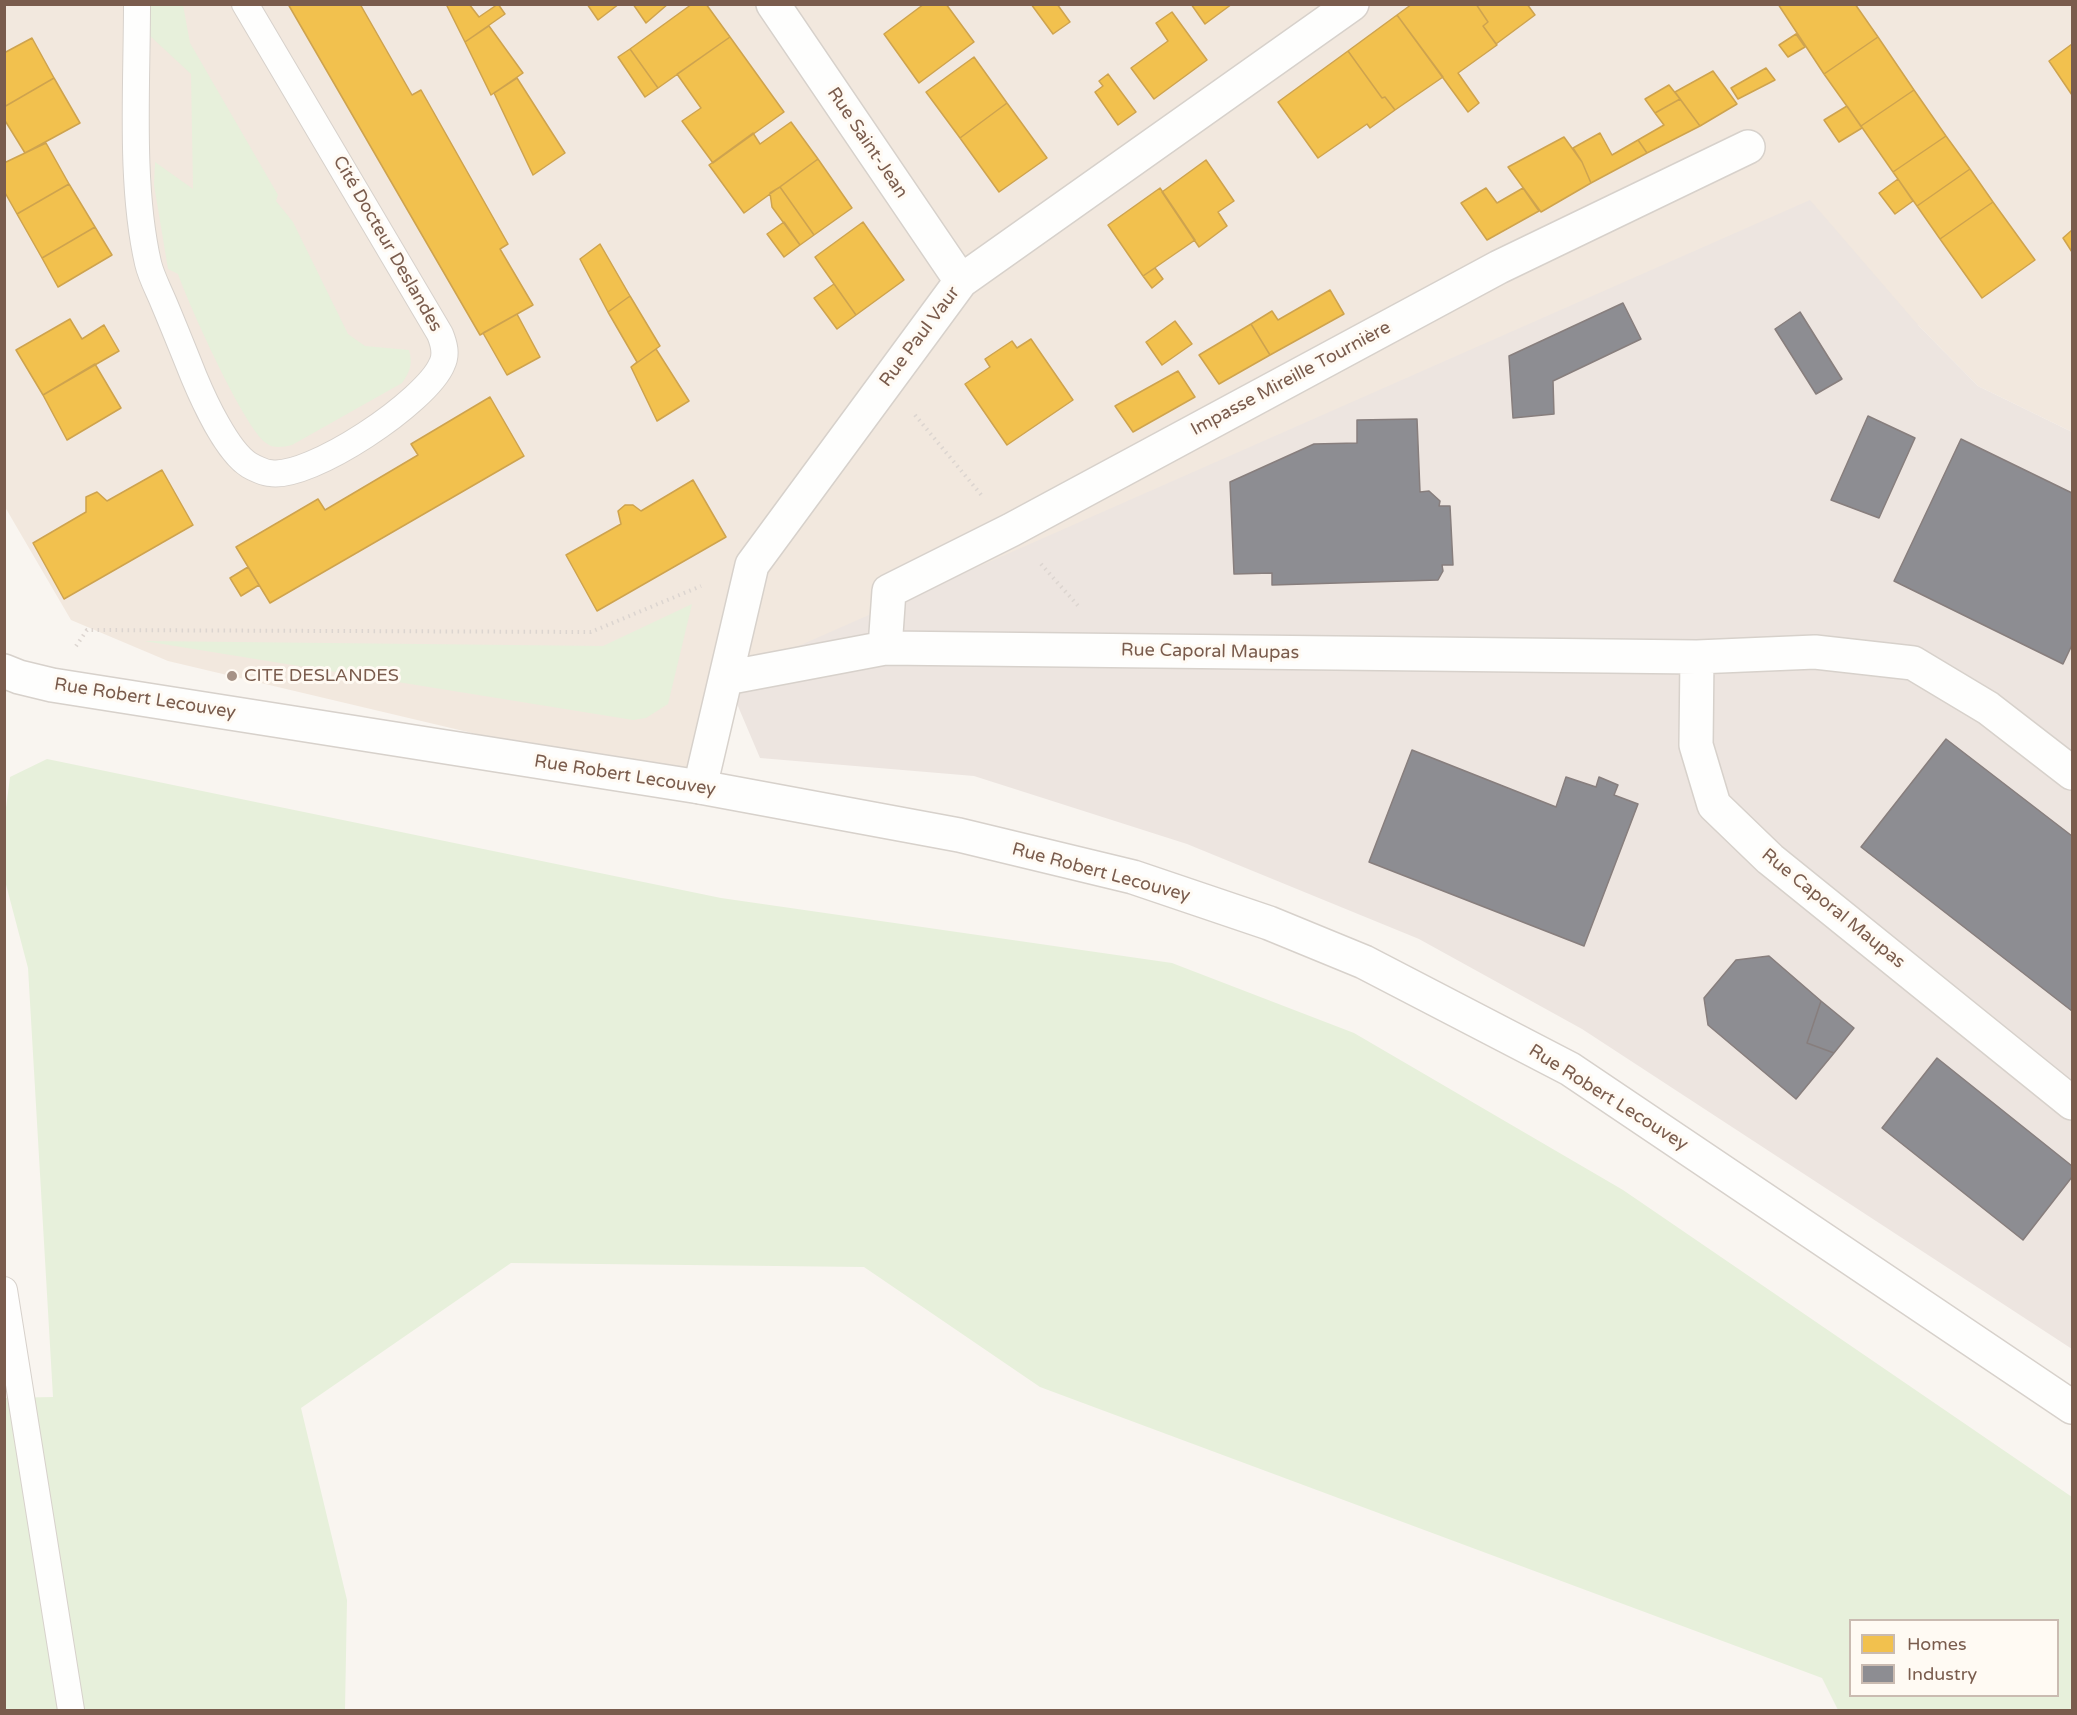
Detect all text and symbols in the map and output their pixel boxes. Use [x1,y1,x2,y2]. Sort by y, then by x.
street label: Rue Saint-Jean [822,84,912,202]
street label: Cité Docteur Deslandes [328,152,446,336]
street label: Rue Paul Vaur [875,283,965,391]
street label: Impasse Mireille Tournière [1187,317,1395,441]
street label: Rue Caporal Maupas [1121,640,1299,664]
place label: CITE DESLANDES [244,665,399,687]
marker: CITE DESLANDES [225,669,239,683]
street label: Rue Robert Lecouvey [53,674,237,724]
street label: Rue Robert Lecouvey [533,751,717,801]
street label: Rue Robert Lecouvey [1010,839,1192,907]
street label: Rue Caporal Maupas [1757,845,1909,973]
street label: Rue Robert Lecouvey [1524,1040,1692,1156]
legend [1849,1619,2059,1697]
text: Homes [1907,1633,1967,1655]
text: Industry [1907,1663,1977,1685]

